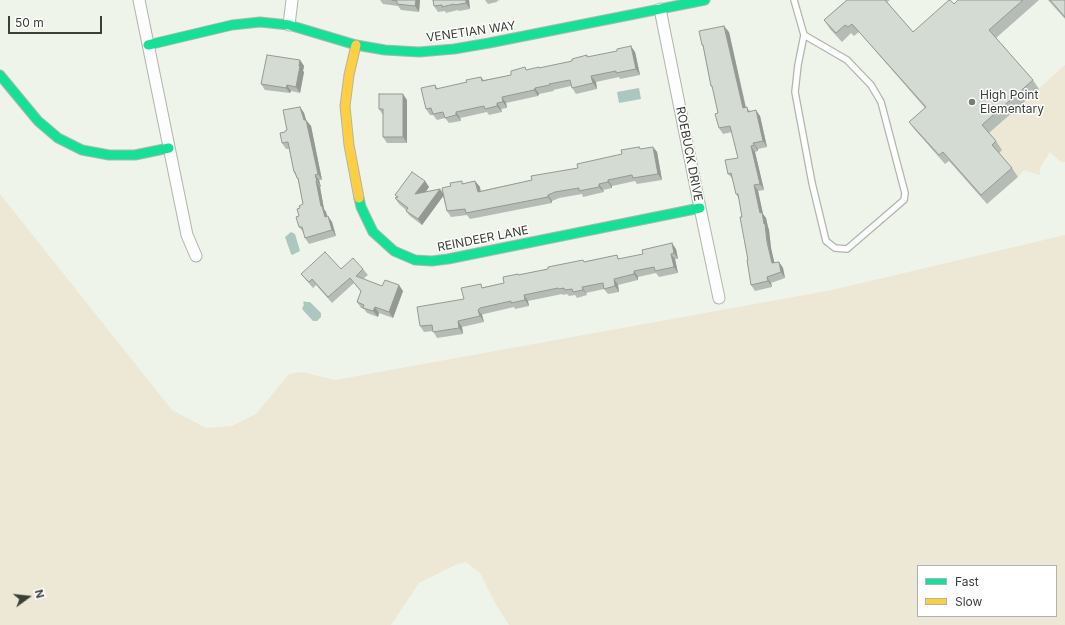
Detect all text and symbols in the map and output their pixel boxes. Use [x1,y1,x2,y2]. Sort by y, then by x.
scale bar [10,8,104,34]
text: 50 m [15,15,44,30]
street label: VENETIAN WAY [425,19,517,45]
place label: High Point Elementary [980,88,1044,116]
marker: High Point Elementary [967,97,977,107]
street label: ROEBUCK DRIVE [673,105,705,203]
street label: REINDEER LANE [436,223,530,255]
legend [917,565,1057,617]
text: Fast [955,574,979,589]
north arrow [8,577,48,617]
text: N [32,588,47,600]
text: Slow [955,594,982,609]

